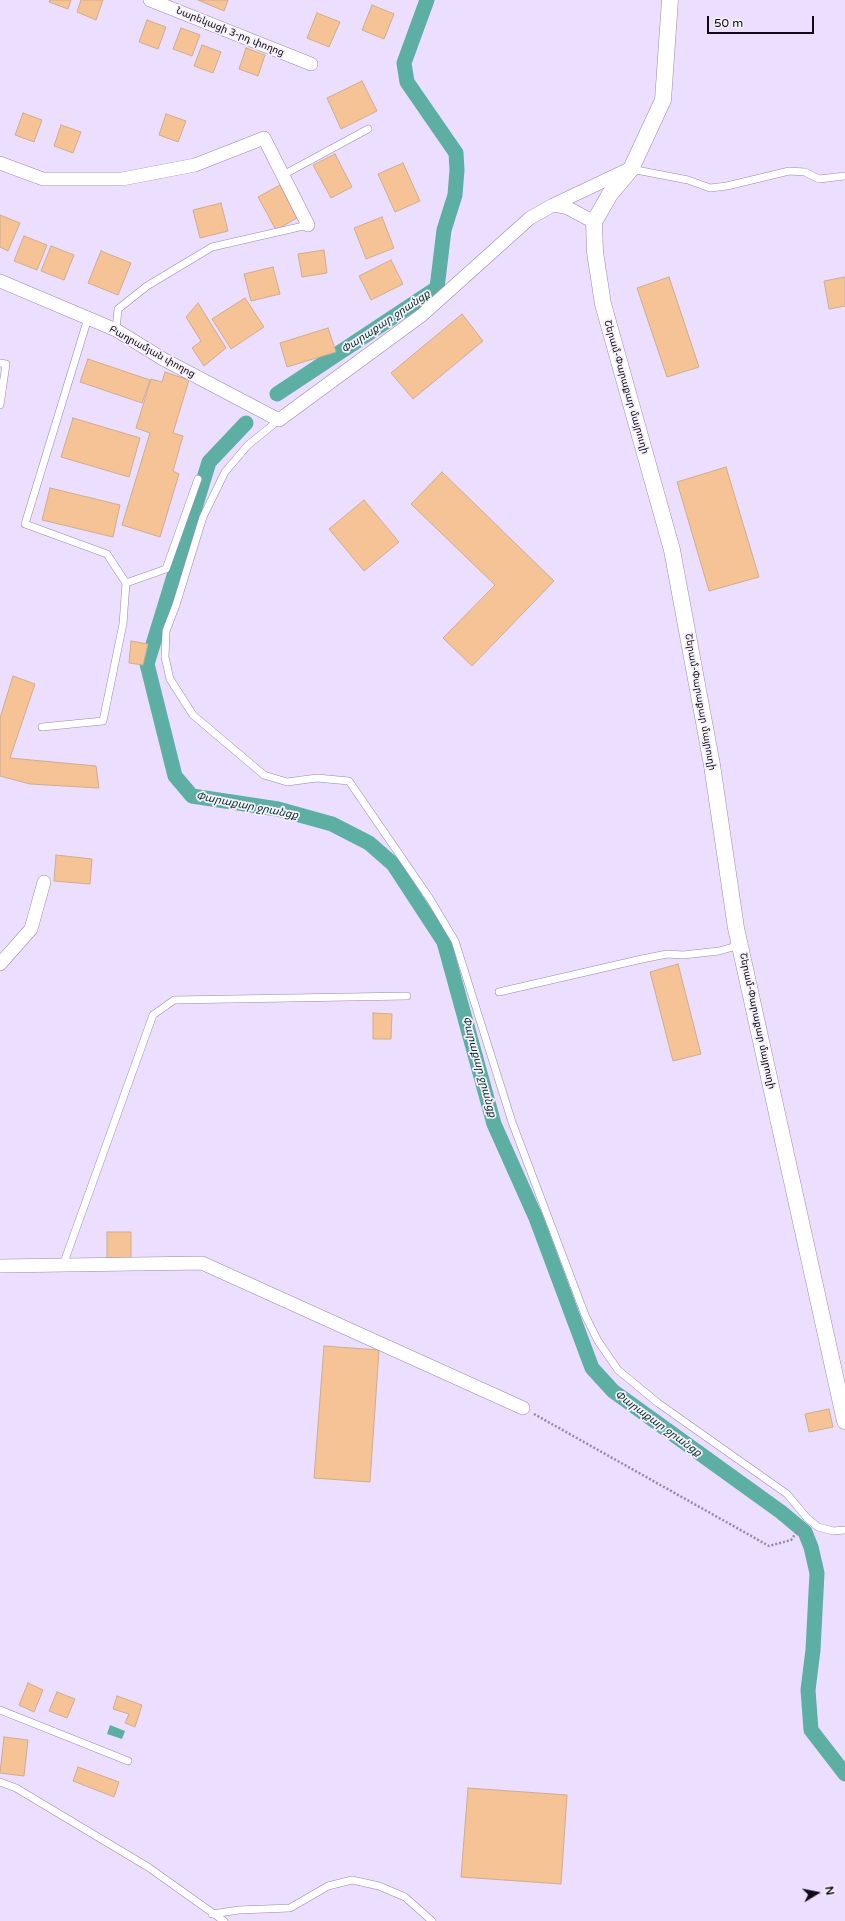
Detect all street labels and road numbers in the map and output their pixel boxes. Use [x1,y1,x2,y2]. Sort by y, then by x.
street label: Նարեկացի 3-րդ փողոց [174,5,286,59]
street label: Շերամ-Փարաքար մայրուղի [601,319,651,455]
street label: Բաղրամյան փողոց [107,323,197,381]
street label: Շերամ-Փարաքար մայրուղի [682,633,718,771]
street label: Շերամ-Փարաքար մայրուղի [737,952,777,1090]

